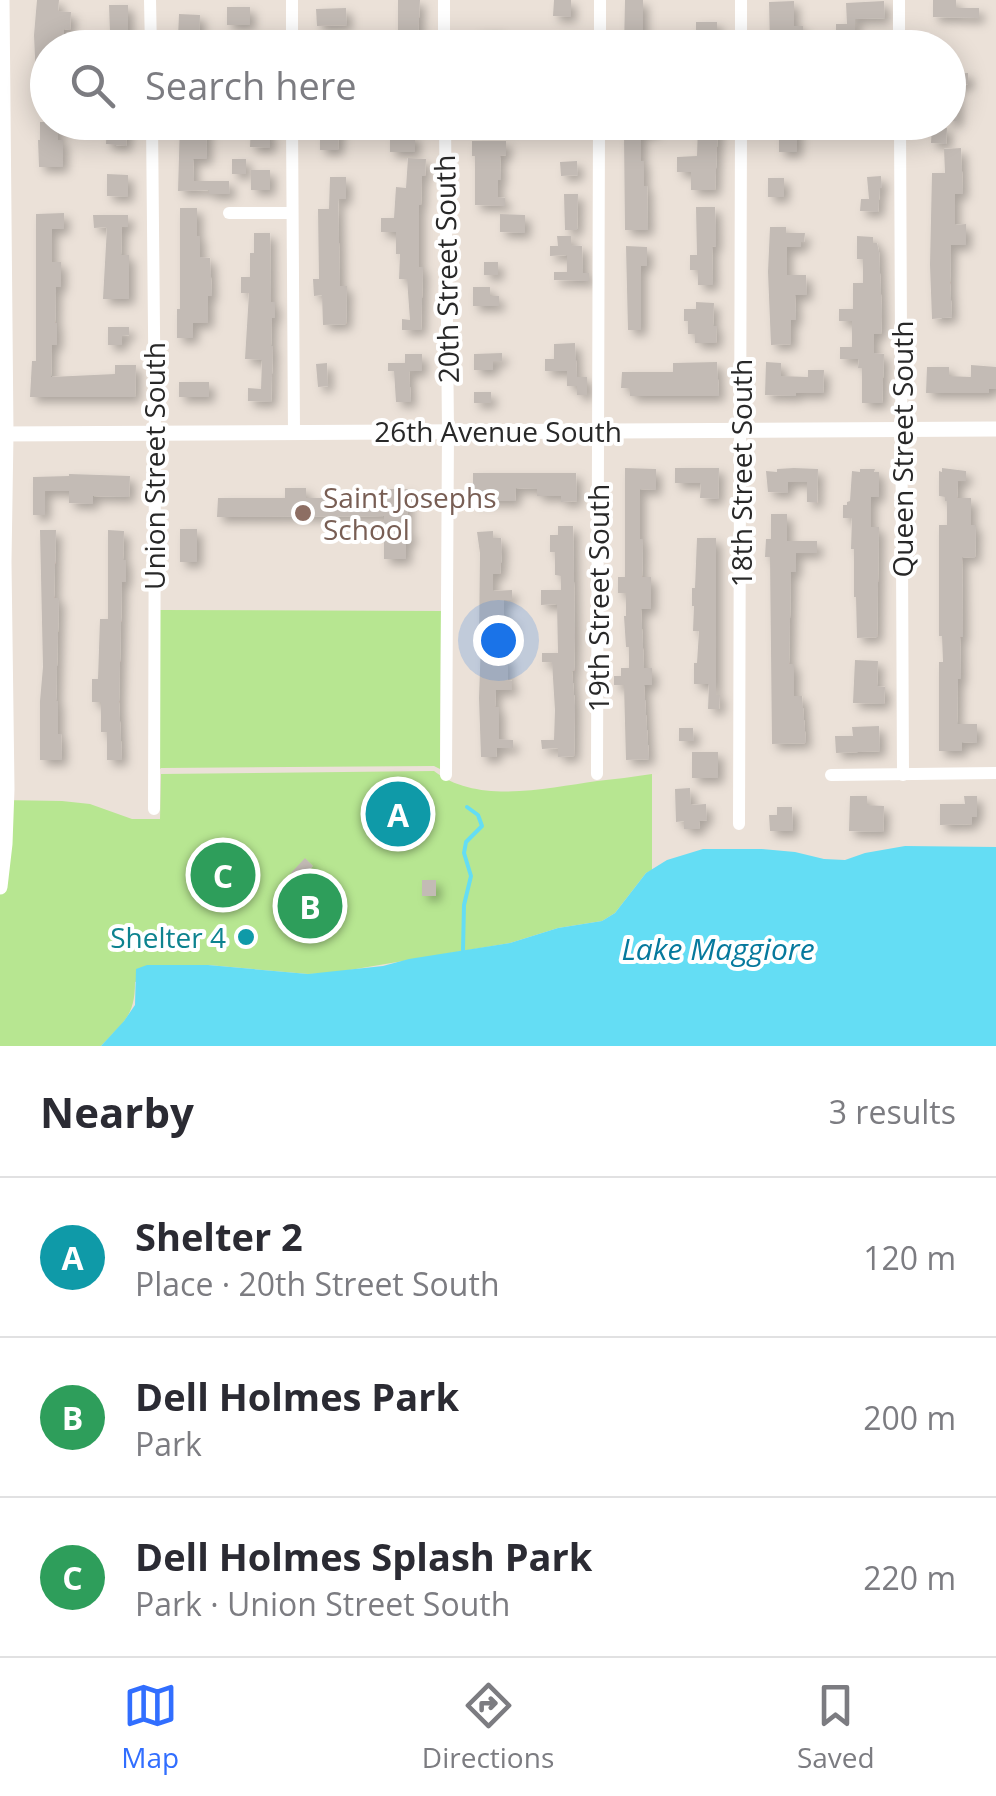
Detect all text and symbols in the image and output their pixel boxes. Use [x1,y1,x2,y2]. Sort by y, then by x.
search box [30,30,966,140]
icon: search [65,58,120,113]
text: Search here [145,59,357,111]
street label: 20th Street South [425,154,467,384]
street label: Queen Street South [883,321,921,577]
street label: Union Street South [135,342,173,590]
street label: 18th Street South [722,359,760,587]
street label: 26th Avenue South [374,412,622,450]
place label: Saint Josephs School [323,478,496,548]
street label: 19th Street South [579,484,617,712]
marker: Saint Josephs School [292,502,314,524]
your location [473,615,524,666]
pin: A [366,776,430,852]
pin: C [190,838,256,912]
pin: B [278,868,342,944]
place label: Shelter 4 [110,918,226,956]
marker: Shelter 4 [235,926,257,948]
water label: Lake Maggiore [621,928,815,969]
text: Nearby [40,1083,194,1140]
text: 3 results [829,1090,956,1133]
text: Shelter 2 [135,1210,303,1262]
text: A [61,1236,84,1279]
text: 120 m [863,1236,956,1279]
text: Place · 20th Street South [135,1262,500,1305]
text: Dell Holmes Park [135,1370,459,1422]
text: B [62,1396,83,1439]
text: 200 m [863,1396,956,1439]
text: Park [135,1422,202,1465]
text: Dell Holmes Splash Park [135,1530,592,1582]
text: C [62,1556,83,1599]
text: 220 m [863,1556,956,1599]
text: Park · Union Street South [135,1582,510,1625]
tab: Map [121,1678,179,1776]
tab: Directions [422,1678,554,1776]
tab: Saved [797,1678,875,1776]

